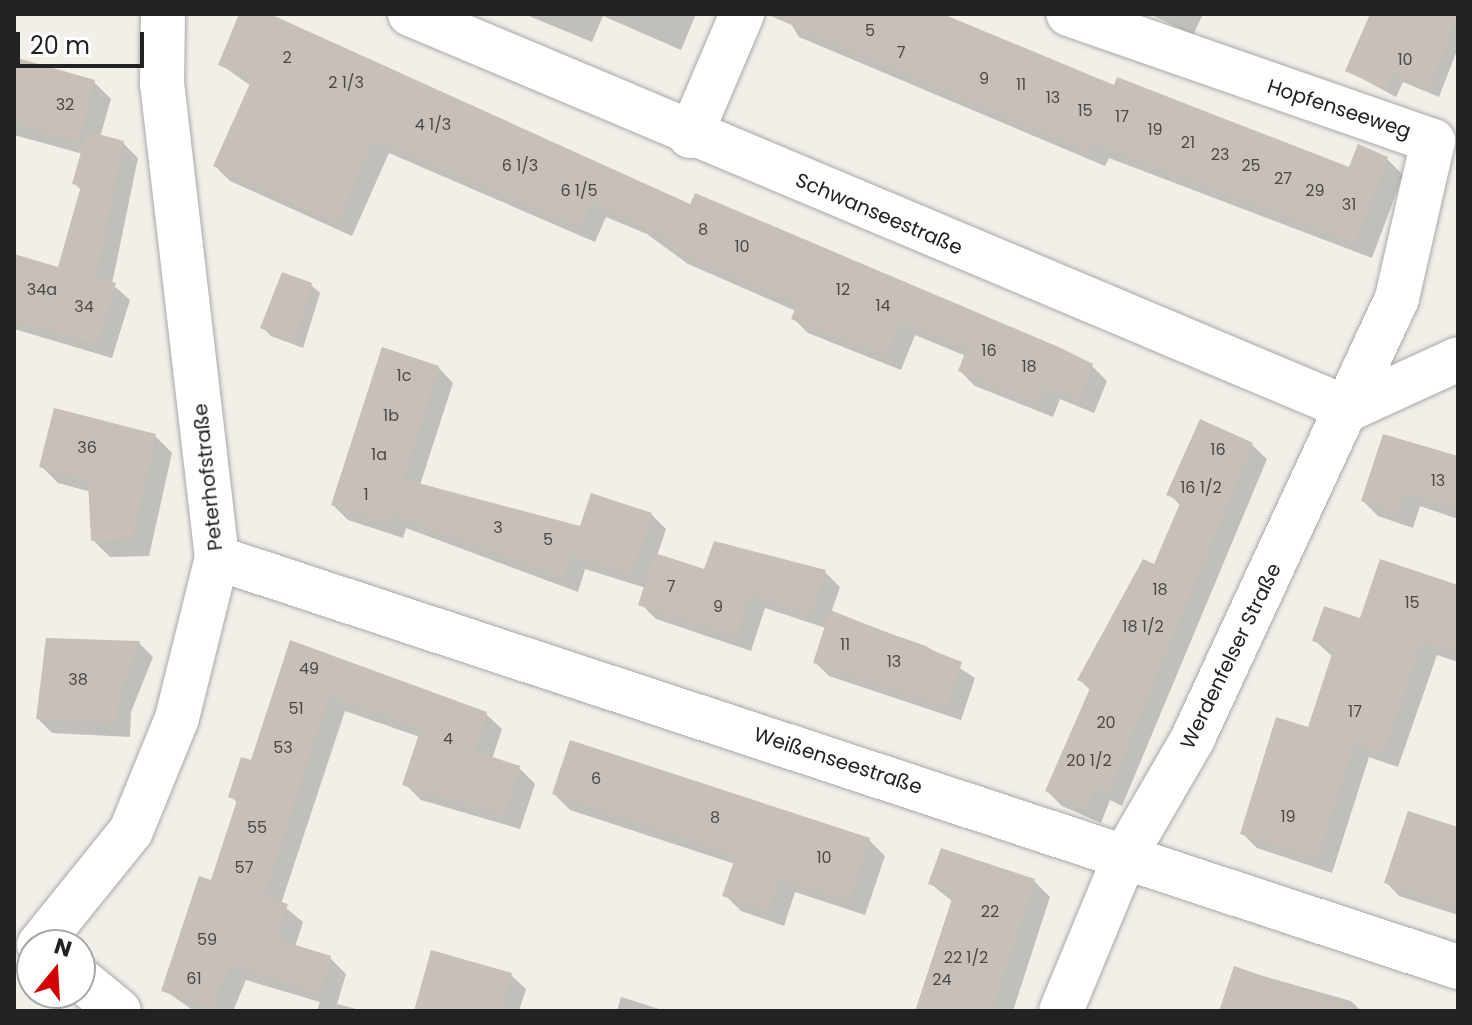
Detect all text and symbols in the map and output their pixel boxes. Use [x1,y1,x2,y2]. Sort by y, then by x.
scale bar [20,16,148,66]
house number: 5 [865,21,875,41]
text: 20 m [30,29,90,62]
house number: 7 [897,43,905,63]
house number: 2 [282,48,292,68]
house number: 10 [1397,50,1413,70]
house number: 9 [979,69,989,89]
house number: 2 1/3 [328,73,364,93]
street label: Hopfenseeweg [1264,74,1414,144]
house number: 11 [1016,75,1026,95]
house number: 13 [1046,88,1060,108]
house number: 32 [56,95,74,115]
house number: 15 [1077,101,1093,121]
house number: 17 [1115,107,1129,127]
house number: 4 1/3 [415,115,451,135]
house number: 19 [1147,120,1163,140]
house number: 21 [1181,133,1195,153]
house number: 23 [1211,145,1229,165]
house number: 6 1/3 [502,156,538,176]
house number: 25 [1241,156,1261,176]
street label: Schwanseestraße [792,168,966,260]
house number: 27 [1274,169,1292,189]
house number: 6 1/5 [560,181,598,201]
house number: 29 [1305,181,1325,201]
house number: 31 [1342,195,1356,215]
house number: 8 [698,220,708,240]
house number: 10 [734,237,750,257]
house number: 34a [27,280,57,300]
house number: 12 [836,280,850,300]
house number: 14 [875,296,891,316]
house number: 34 [74,297,94,317]
house number: 16 [981,341,997,361]
house number: 18 [1021,357,1037,377]
house number: 1c [397,366,411,386]
street label: Peterhofstraße [188,402,228,552]
house number: 1b [383,406,399,426]
house number: 36 [77,438,97,458]
house number: 16 [1210,440,1226,460]
house number: 1a [371,445,387,465]
house number: 13 [1431,471,1445,491]
house number: 16 1/2 [1180,478,1222,498]
house number: 1 [363,485,369,505]
house number: 3 [493,518,503,538]
house number: 5 [543,530,553,550]
street label: Werdenfelser Straße [1176,559,1286,753]
house number: 7 [667,577,675,597]
house number: 18 [1152,580,1168,600]
house number: 15 [1404,593,1420,613]
house number: 9 [713,597,723,617]
house number: 18 1/2 [1122,617,1164,637]
house number: 11 [840,635,850,655]
house number: 13 [887,652,901,672]
house number: 49 [299,659,319,679]
house number: 38 [68,670,88,690]
house number: 51 [288,699,304,719]
house number: 17 [1348,702,1362,722]
house number: 20 [1096,713,1116,733]
street label: Weißenseestraße [751,722,925,800]
house number: 4 [443,729,453,749]
house number: 53 [273,738,293,758]
house number: 20 1/2 [1066,751,1112,771]
house number: 6 [591,769,601,789]
house number: 19 [1280,807,1296,827]
house number: 8 [710,808,720,828]
house number: 55 [247,818,267,838]
house number: 10 [816,848,832,868]
house number: 57 [235,858,253,878]
house number: 22 [981,902,999,922]
north arrow [16,929,96,1009]
text: N [50,930,76,965]
house number: 59 [197,930,217,950]
house number: 22 1/2 [944,948,988,968]
house number: 61 [186,969,202,989]
house number: 24 [932,970,952,990]

